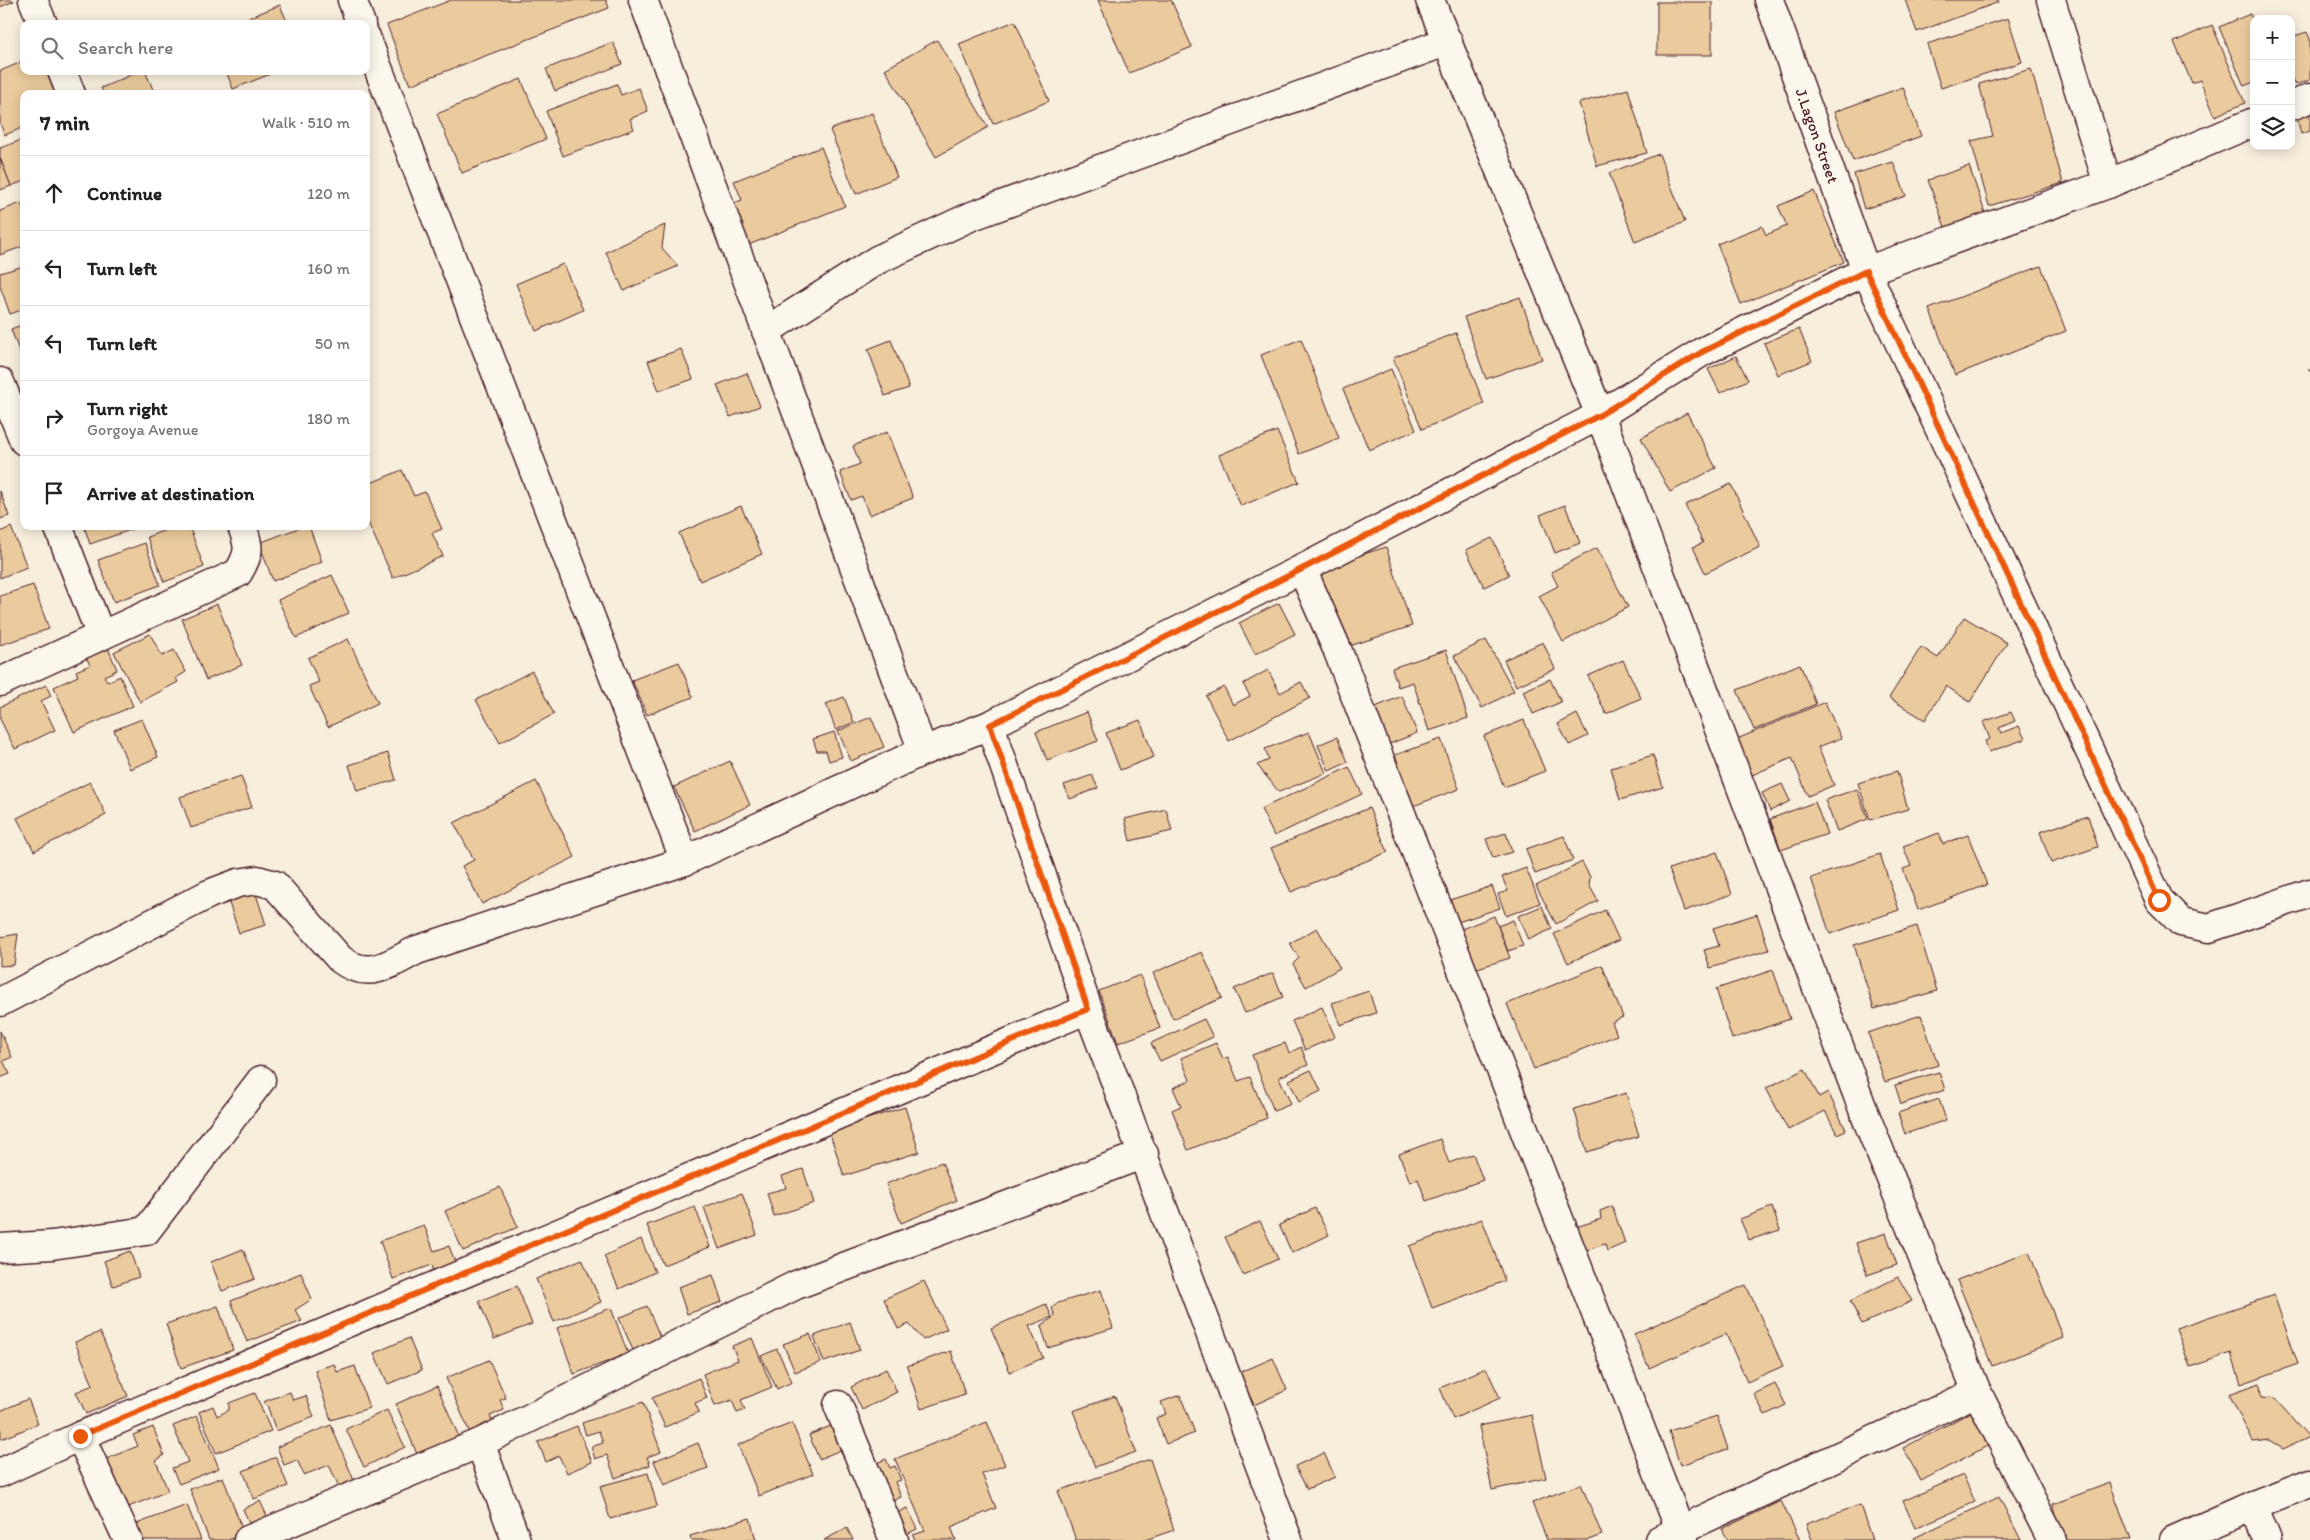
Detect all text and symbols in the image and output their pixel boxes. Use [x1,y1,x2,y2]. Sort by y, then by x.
map controls [2250,15,2295,150]
button: + [2250,15,2295,60]
search box [20,20,370,75]
icon: search [38,34,66,62]
text: Search here [78,36,173,59]
button: − [2250,60,2295,105]
street label: J.Lagon Street [1791,86,1843,186]
button: layers [2250,105,2295,150]
text: 7 min [40,110,89,135]
text: Walk · 510 m [262,113,350,132]
icon: ahead [40,179,68,207]
text: Continue [87,182,162,205]
text: 120 m [307,184,350,203]
icon: left [40,254,68,282]
text: Turn left [87,257,157,280]
text: 160 m [307,259,350,278]
icon: left [40,329,68,357]
text: Turn left [87,332,157,355]
text: 50 m [315,334,350,353]
text: Turn right [87,397,168,420]
icon: right [40,404,68,432]
text: 180 m [307,409,350,428]
text: Gorgoya Avenue [87,420,198,439]
icon: arrive [40,479,68,507]
text: Arrive at destination [87,482,254,505]
route start [2148,889,2171,912]
route end [69,1425,92,1448]

